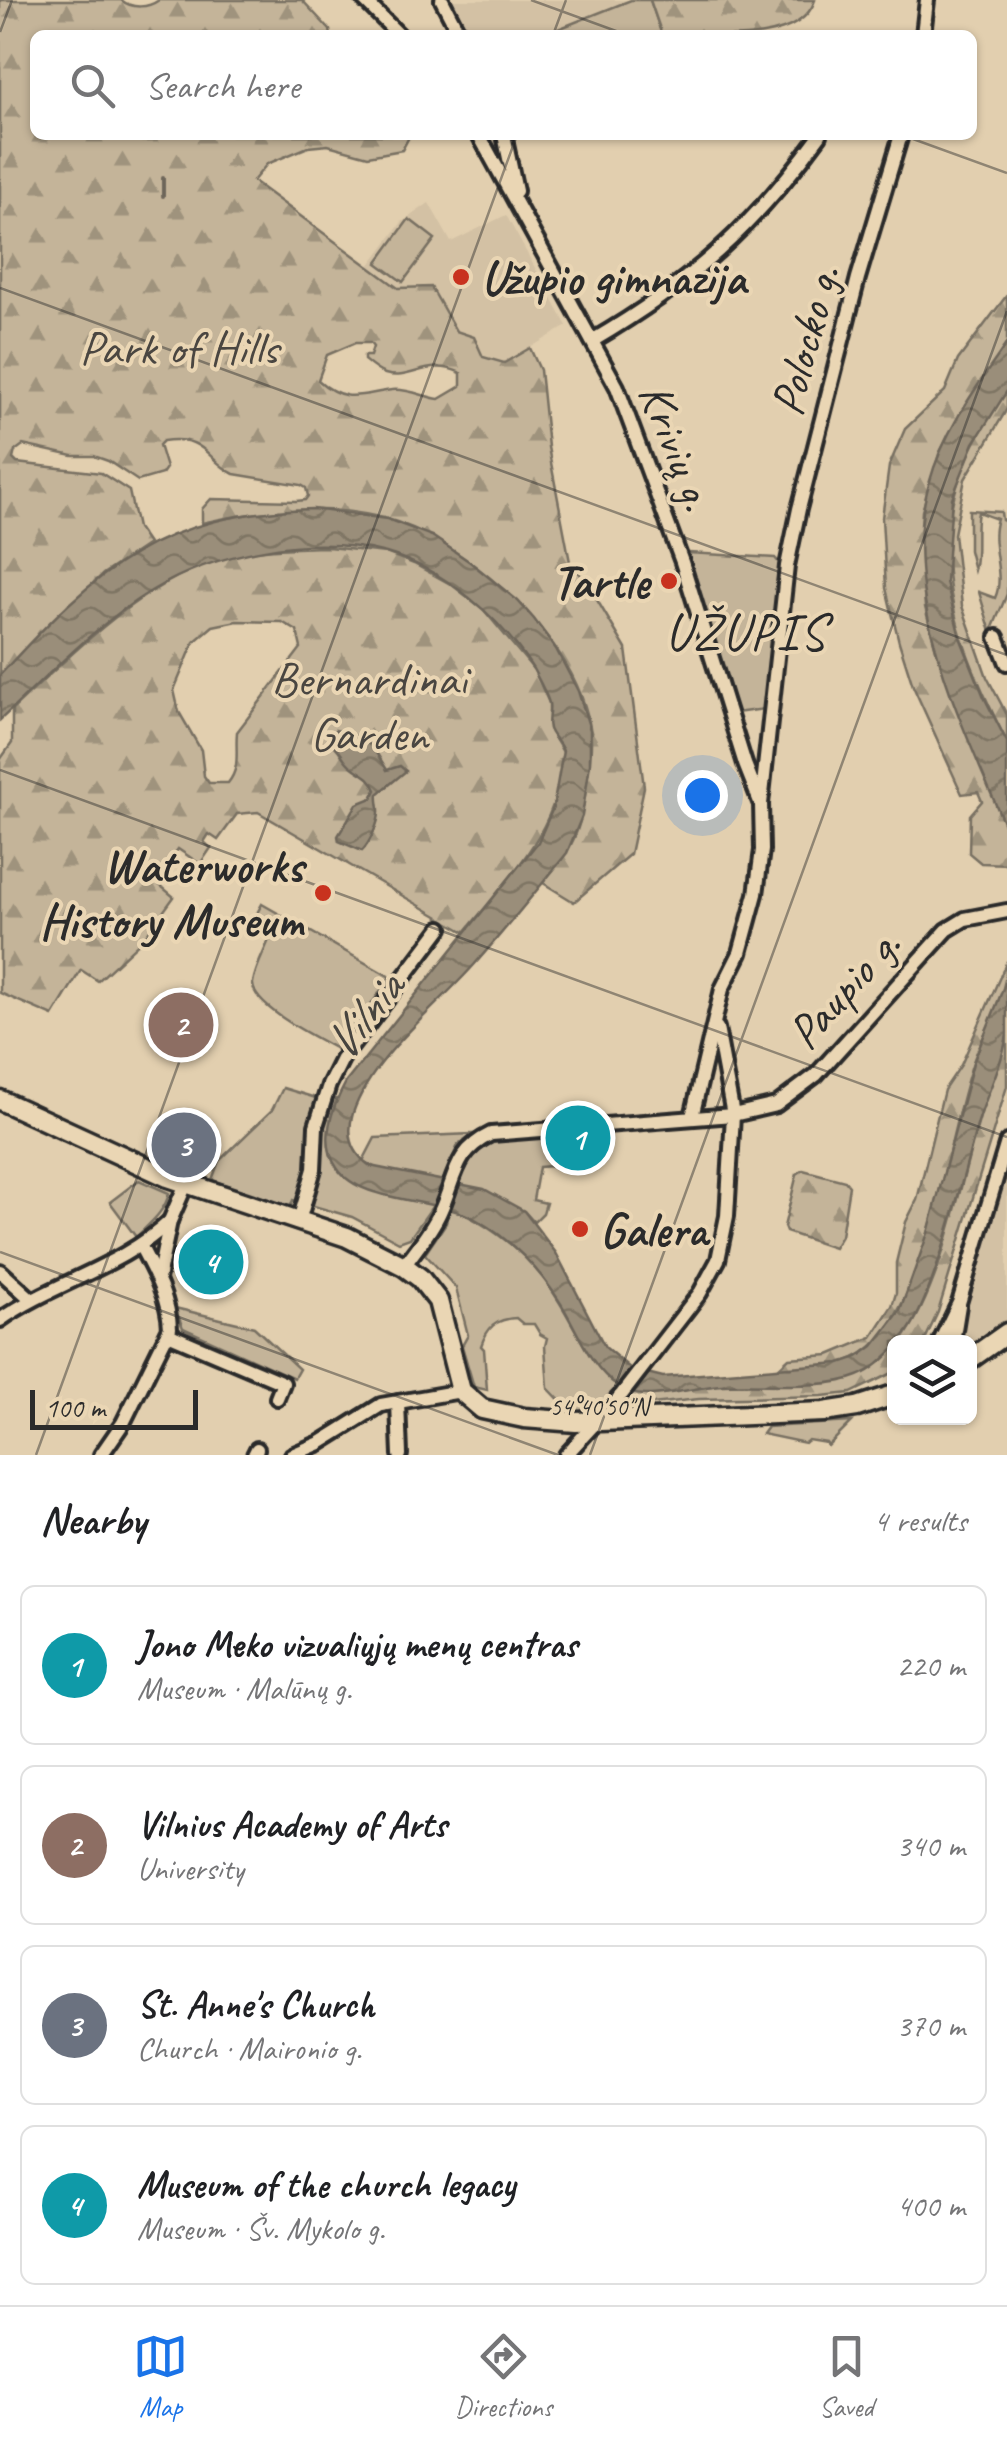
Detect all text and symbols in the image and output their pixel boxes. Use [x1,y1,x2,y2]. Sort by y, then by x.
search box [30,30,977,140]
icon: search [65,58,120,113]
text: Search here [145,62,300,109]
place label: Užupio gimnazija [481,248,749,308]
street label: Polocko g. [756,258,854,422]
marker: Užupio gimnazija [450,266,472,288]
park label: Park of Hills [80,318,282,378]
street label: Krivių g. [626,374,729,519]
place label: Tartle [552,552,653,612]
marker: Tartle [658,570,680,592]
district label: UŽUPIS [665,599,834,665]
park label: Bernardinai Garden [271,649,472,764]
your location [677,770,728,821]
place label: Waterworks History Museum [40,836,307,951]
marker: Waterworks History Museum [312,882,334,904]
street label: Paupio g. [774,916,914,1061]
water label: Vilnia [309,955,421,1073]
pin: 2 [148,988,214,1062]
pin: 1 [546,1100,610,1176]
pin: 3 [152,1108,216,1182]
place label: Galera [600,1200,711,1260]
marker: Galera [569,1218,591,1240]
pin: 4 [178,1224,244,1300]
map controls [887,1335,977,1425]
button: layers [887,1335,977,1425]
scale bar [30,1385,198,1430]
text: 100 m [45,1390,105,1425]
text: 54°40'50"N [550,1391,652,1423]
text: Nearby [40,1494,146,1547]
text: 4 results [873,1500,967,1541]
text: Jono Meko vizualiųjų menų centras [137,1621,577,1668]
text: 1 [67,1645,82,1686]
text: 220 m [896,1645,965,1686]
text: Museum · Malūnų g. [137,1668,352,1709]
text: Vilnius Academy of Arts [137,1801,447,1848]
text: 2 [67,1825,82,1866]
text: 340 m [896,1825,965,1866]
text: University [137,1848,244,1889]
text: St. Anne's Church [137,1981,374,2028]
text: 3 [67,2005,82,2046]
text: 370 m [896,2005,965,2046]
text: Church · Maironio g. [137,2028,362,2069]
text: Museum of the church legacy [137,2161,515,2208]
text: 4 [67,2185,82,2226]
text: 400 m [896,2185,965,2226]
text: Museum · Šv. Mykolo g. [137,2208,385,2249]
tab: Map [133,2329,188,2424]
tab: Directions [455,2329,552,2424]
tab: Saved [819,2329,874,2424]

